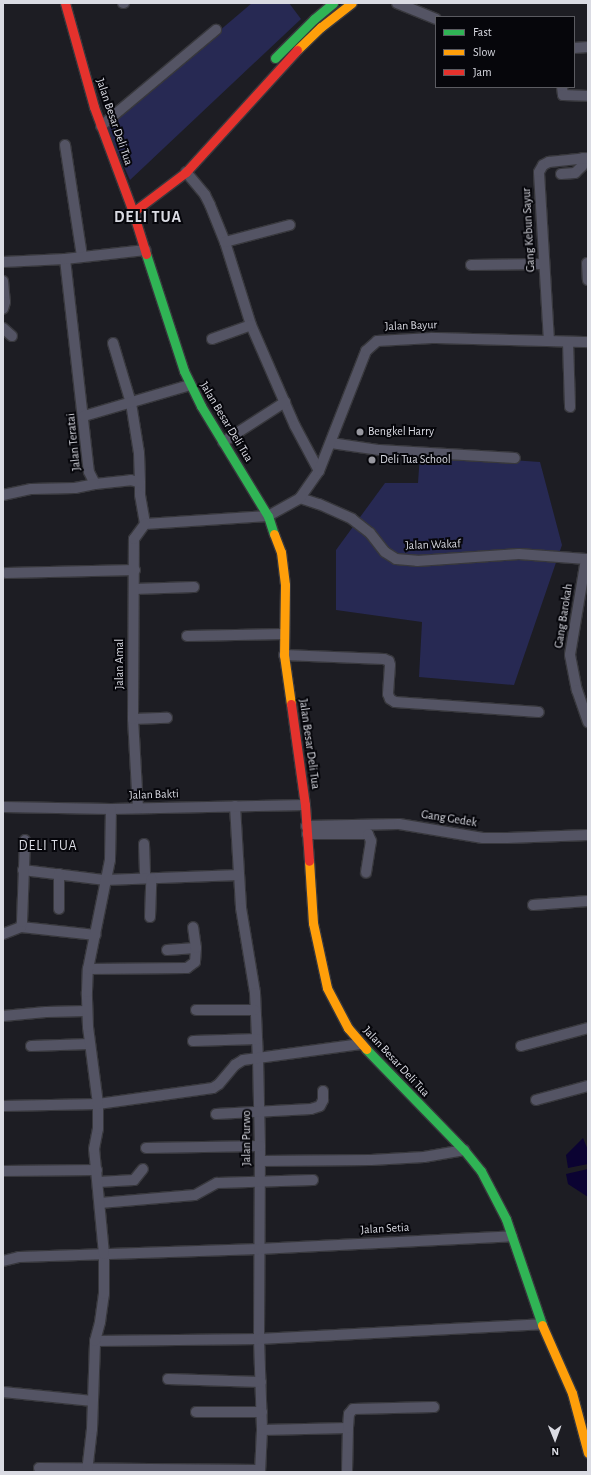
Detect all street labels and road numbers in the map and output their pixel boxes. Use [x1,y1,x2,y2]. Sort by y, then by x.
street label: Jalan Besar Deli Tua [92,77,136,167]
street label: Gang Kebun Sayur [520,187,538,273]
street label: Jalan Bayur [385,318,437,334]
street label: Jalan Besar Deli Tua [196,379,256,465]
street label: Jalan Teratai [64,413,84,471]
street label: Jalan Wakaf [405,537,461,553]
street label: Gang Barokah [552,583,576,649]
street label: Jalan Amal [113,639,127,689]
street label: Jalan Besar Deli Tua [296,698,322,790]
street label: Jalan Bakti [129,787,179,803]
street label: Gang Gedek [420,807,478,831]
street label: Jalan Besar Deli Tua [360,1024,432,1100]
street label: Jalan Purwo [240,1110,254,1166]
street label: Jalan Setia [360,1221,410,1237]

